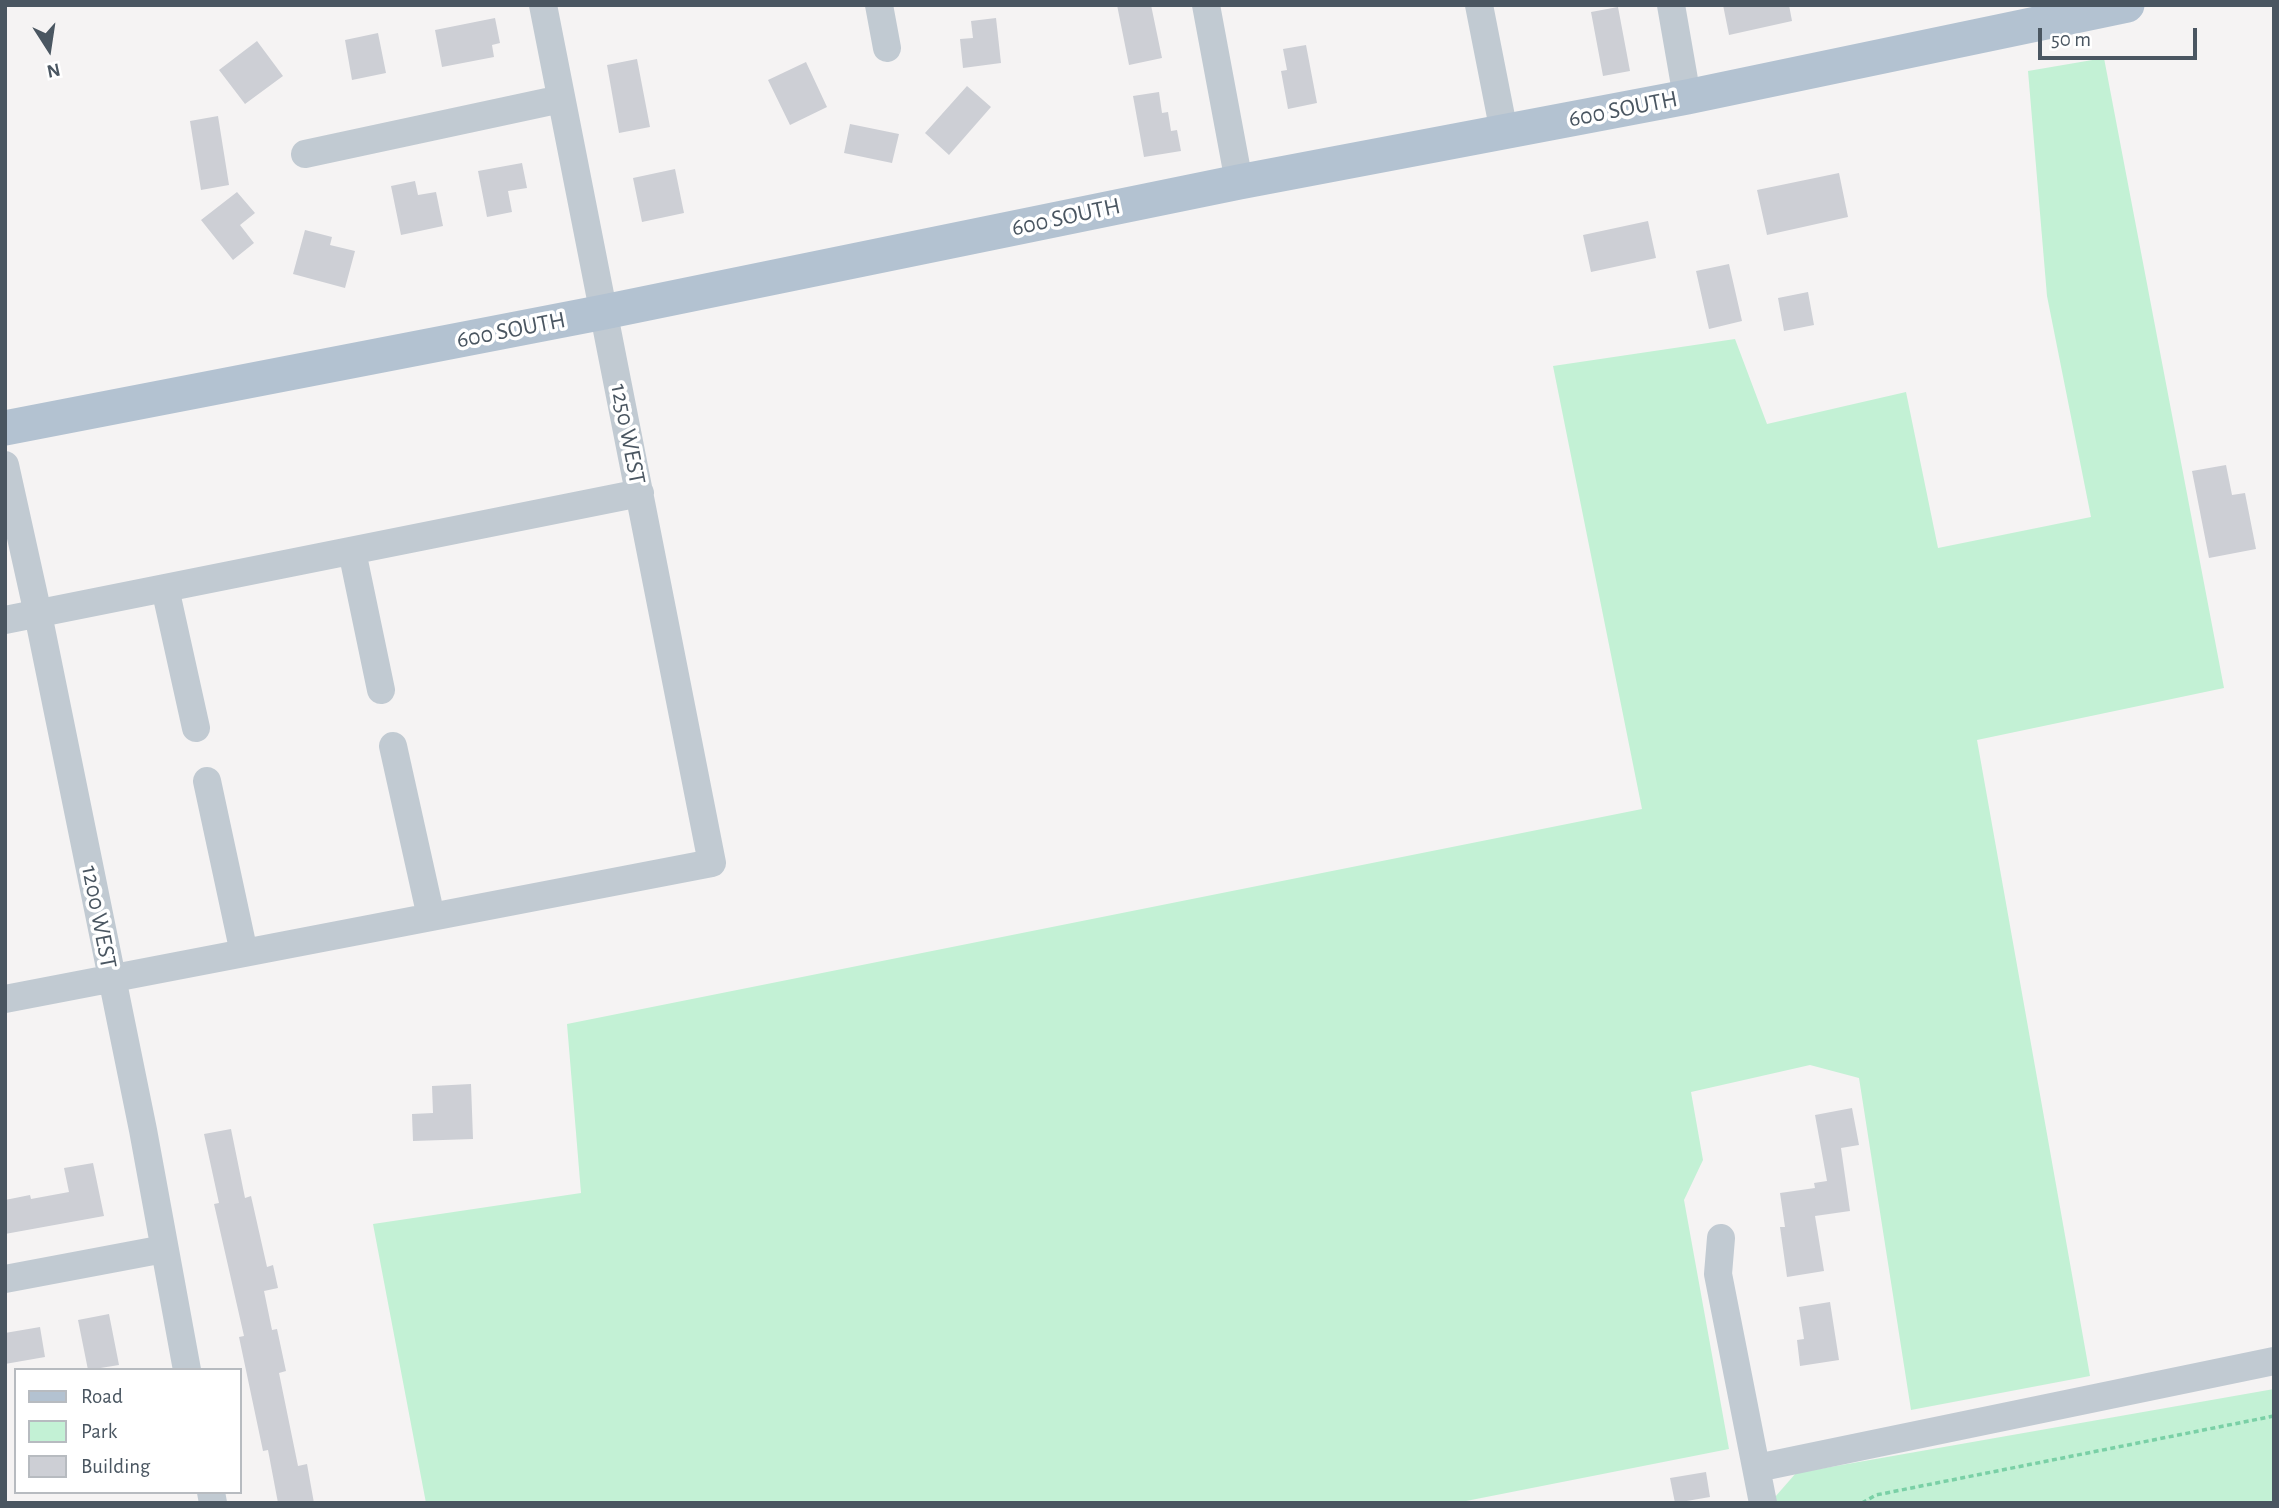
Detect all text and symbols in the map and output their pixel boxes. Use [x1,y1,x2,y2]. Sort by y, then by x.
north arrow [14,14,84,84]
scale bar [2041,14,2200,58]
text: 50 m [2051,29,2091,50]
text: N [45,59,62,81]
street label: 600 SOUTH [1566,84,1680,134]
street label: 600 SOUTH [1009,191,1123,243]
street label: 600 SOUTH [454,305,568,355]
street label: 1250 WEST [604,381,652,487]
street label: 1200 WEST [75,863,123,971]
legend [14,1368,242,1494]
text: Road [81,1386,123,1407]
text: Park [81,1421,117,1442]
text: Building [81,1456,150,1477]

